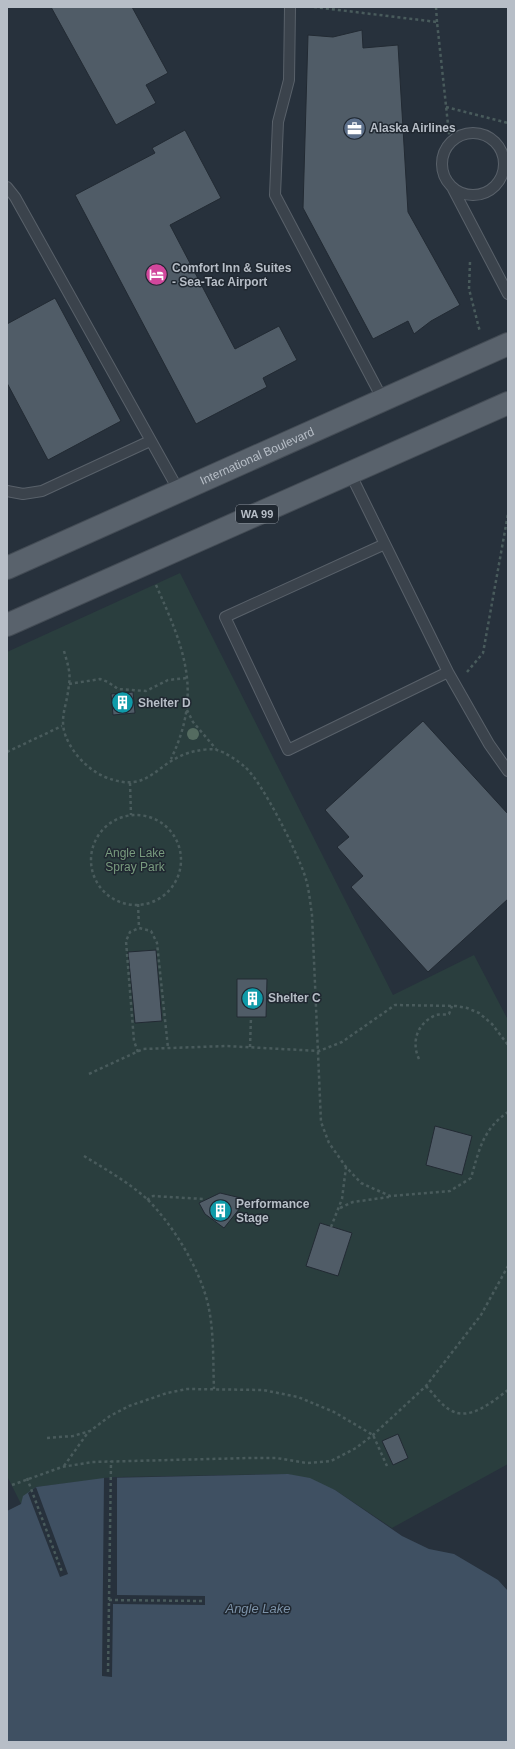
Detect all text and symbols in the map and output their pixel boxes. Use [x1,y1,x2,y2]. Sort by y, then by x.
office icon: Alaska Airlines [341,115,367,141]
place label: Alaska Airlines [370,121,456,135]
place label: Comfort Inn & Suites - Sea-Tac Airport [172,261,292,289]
hotel icon: Comfort Inn & Suites - Sea-Tac Airport [144,262,170,288]
street label: International Boulevard [198,425,316,488]
road number: WA 99 [236,505,278,523]
building icon: Shelter D [110,690,136,716]
place label: Shelter D [138,696,191,710]
park label: Angle Lake Spray Park [105,846,166,874]
building icon: Shelter C [239,985,265,1011]
place label: Shelter C [268,991,321,1005]
place label: Performance Stage [236,1197,310,1225]
building icon: Performance Stage [208,1198,234,1224]
water label: Angle Lake [224,1601,291,1616]

